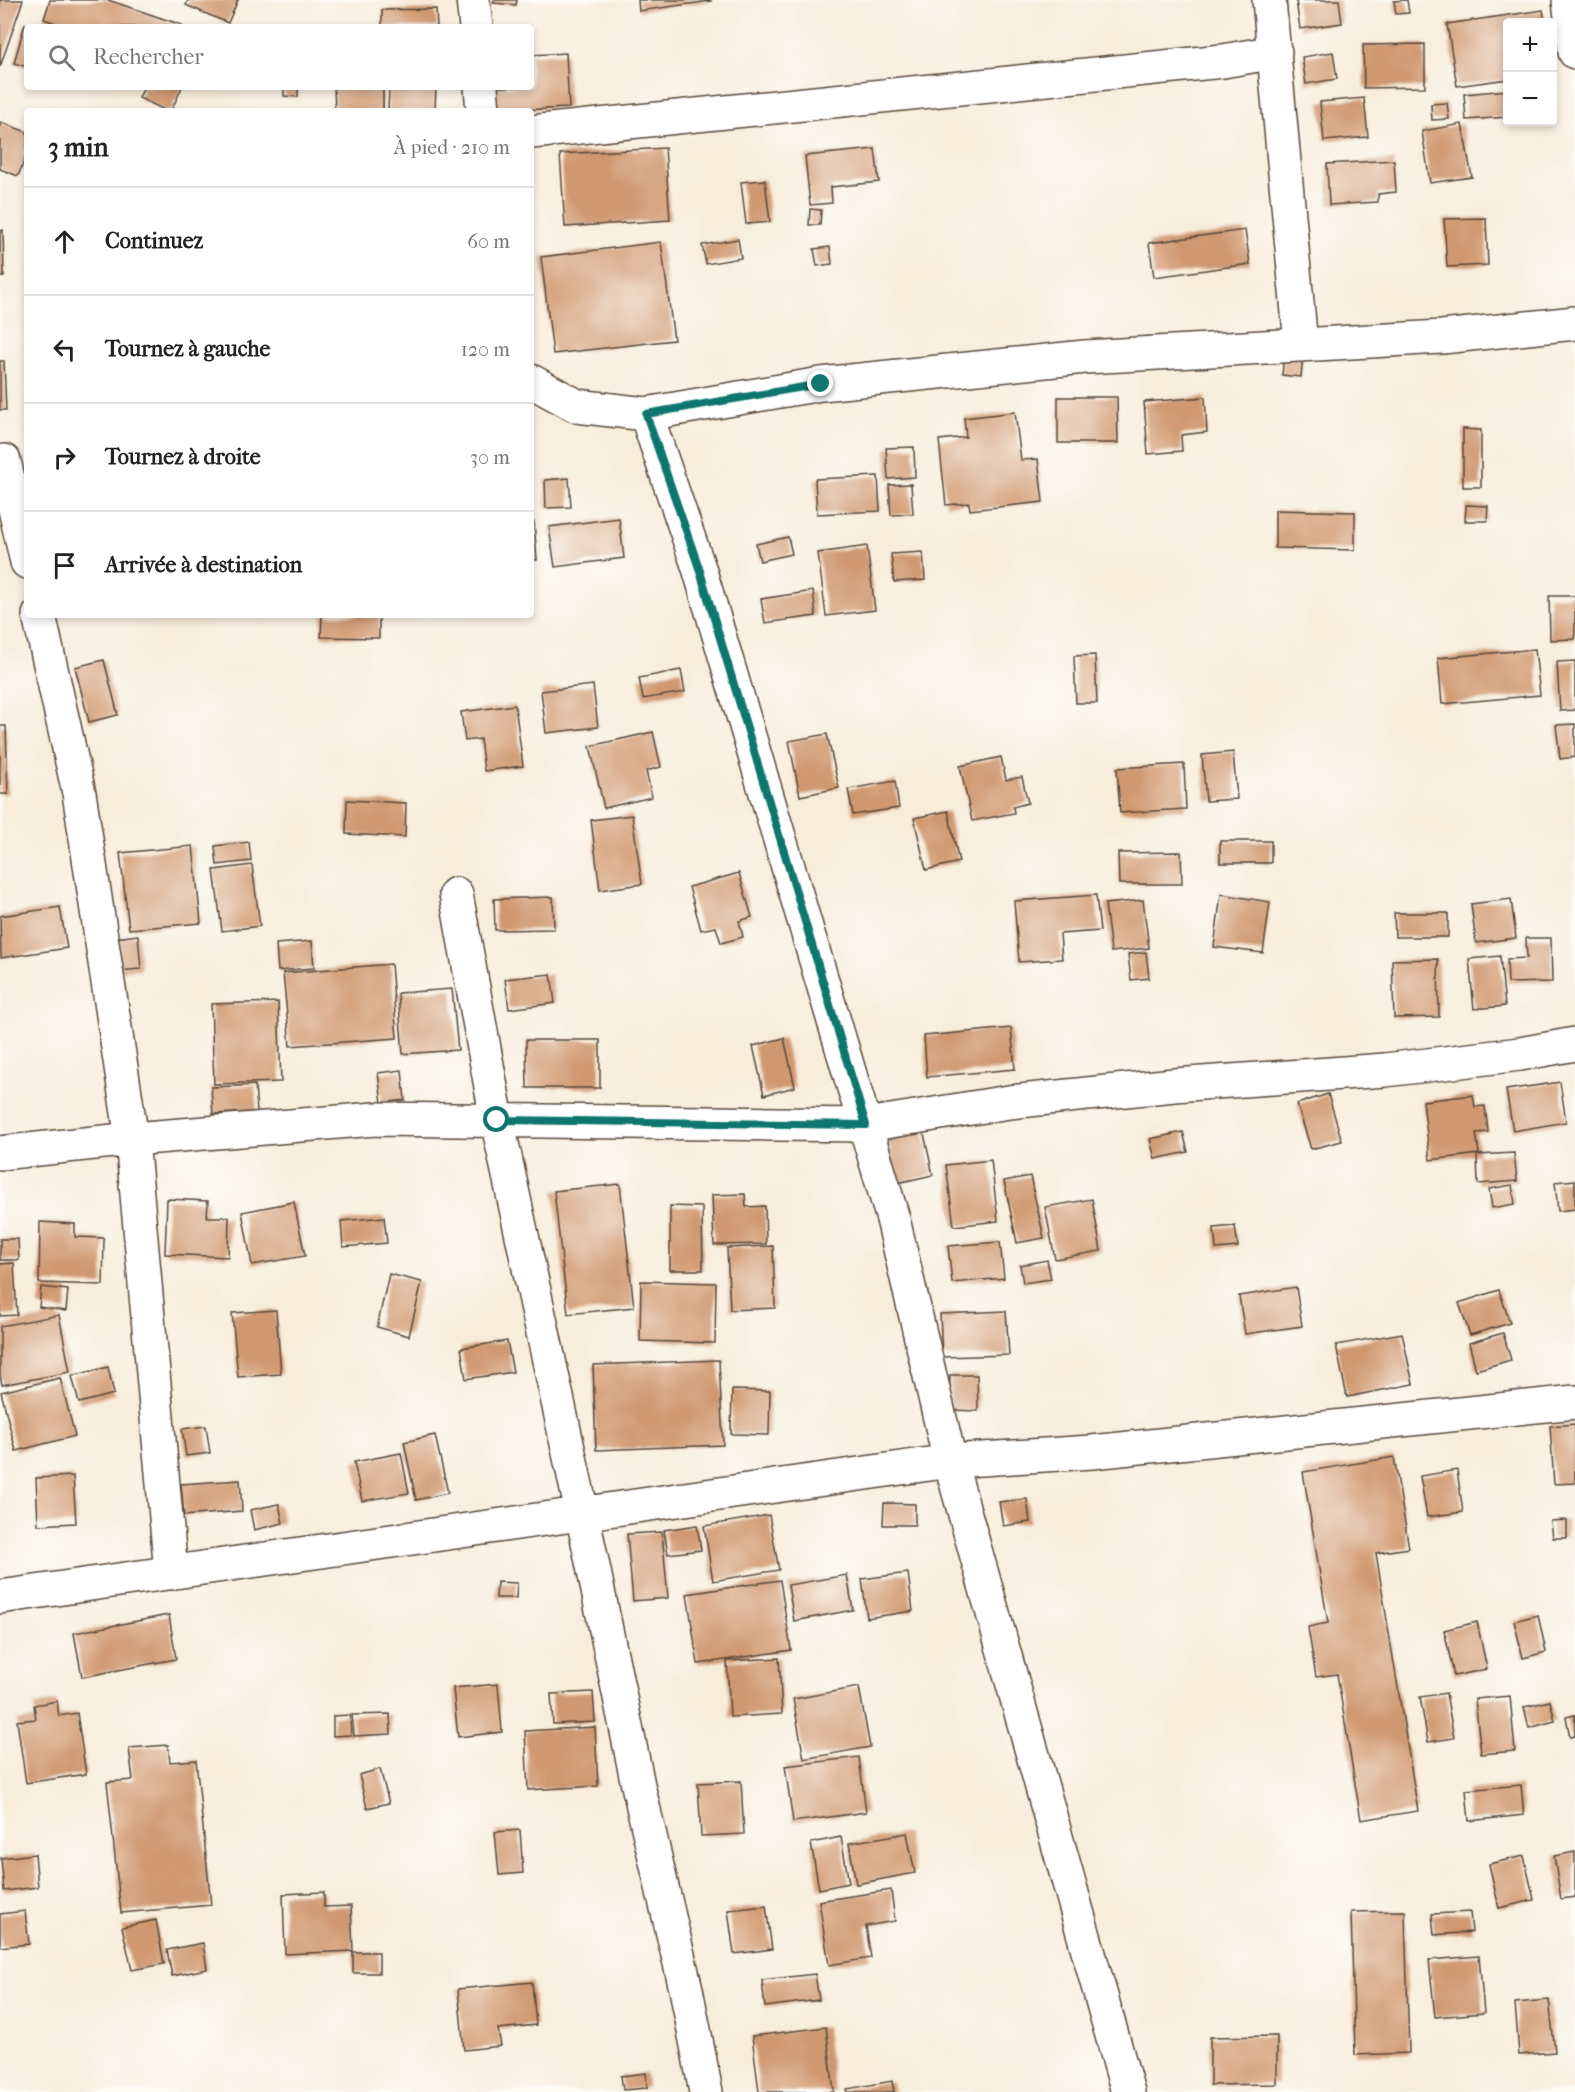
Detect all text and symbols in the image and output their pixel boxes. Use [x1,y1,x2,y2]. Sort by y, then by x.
map controls [1503,18,1557,126]
button: + [1503,18,1557,72]
search box [24,24,534,90]
icon: search [45,41,78,74]
text: Rechercher [93,44,204,70]
button: − [1503,72,1557,126]
text: 3 min [48,132,109,163]
text: À pied · 210 m [394,136,510,159]
icon: ahead [48,225,81,258]
text: Continuez [105,228,203,254]
text: 60 m [467,230,510,253]
icon: left [48,333,81,366]
text: Tournez à gauche [105,336,270,362]
text: 120 m [461,338,510,361]
route end [807,370,833,396]
icon: right [48,441,81,474]
text: Tournez à droite [105,444,261,470]
text: 30 m [470,446,510,469]
icon: arrive [48,549,81,582]
text: Arrivée à destination [105,552,302,578]
route start [483,1106,509,1132]

